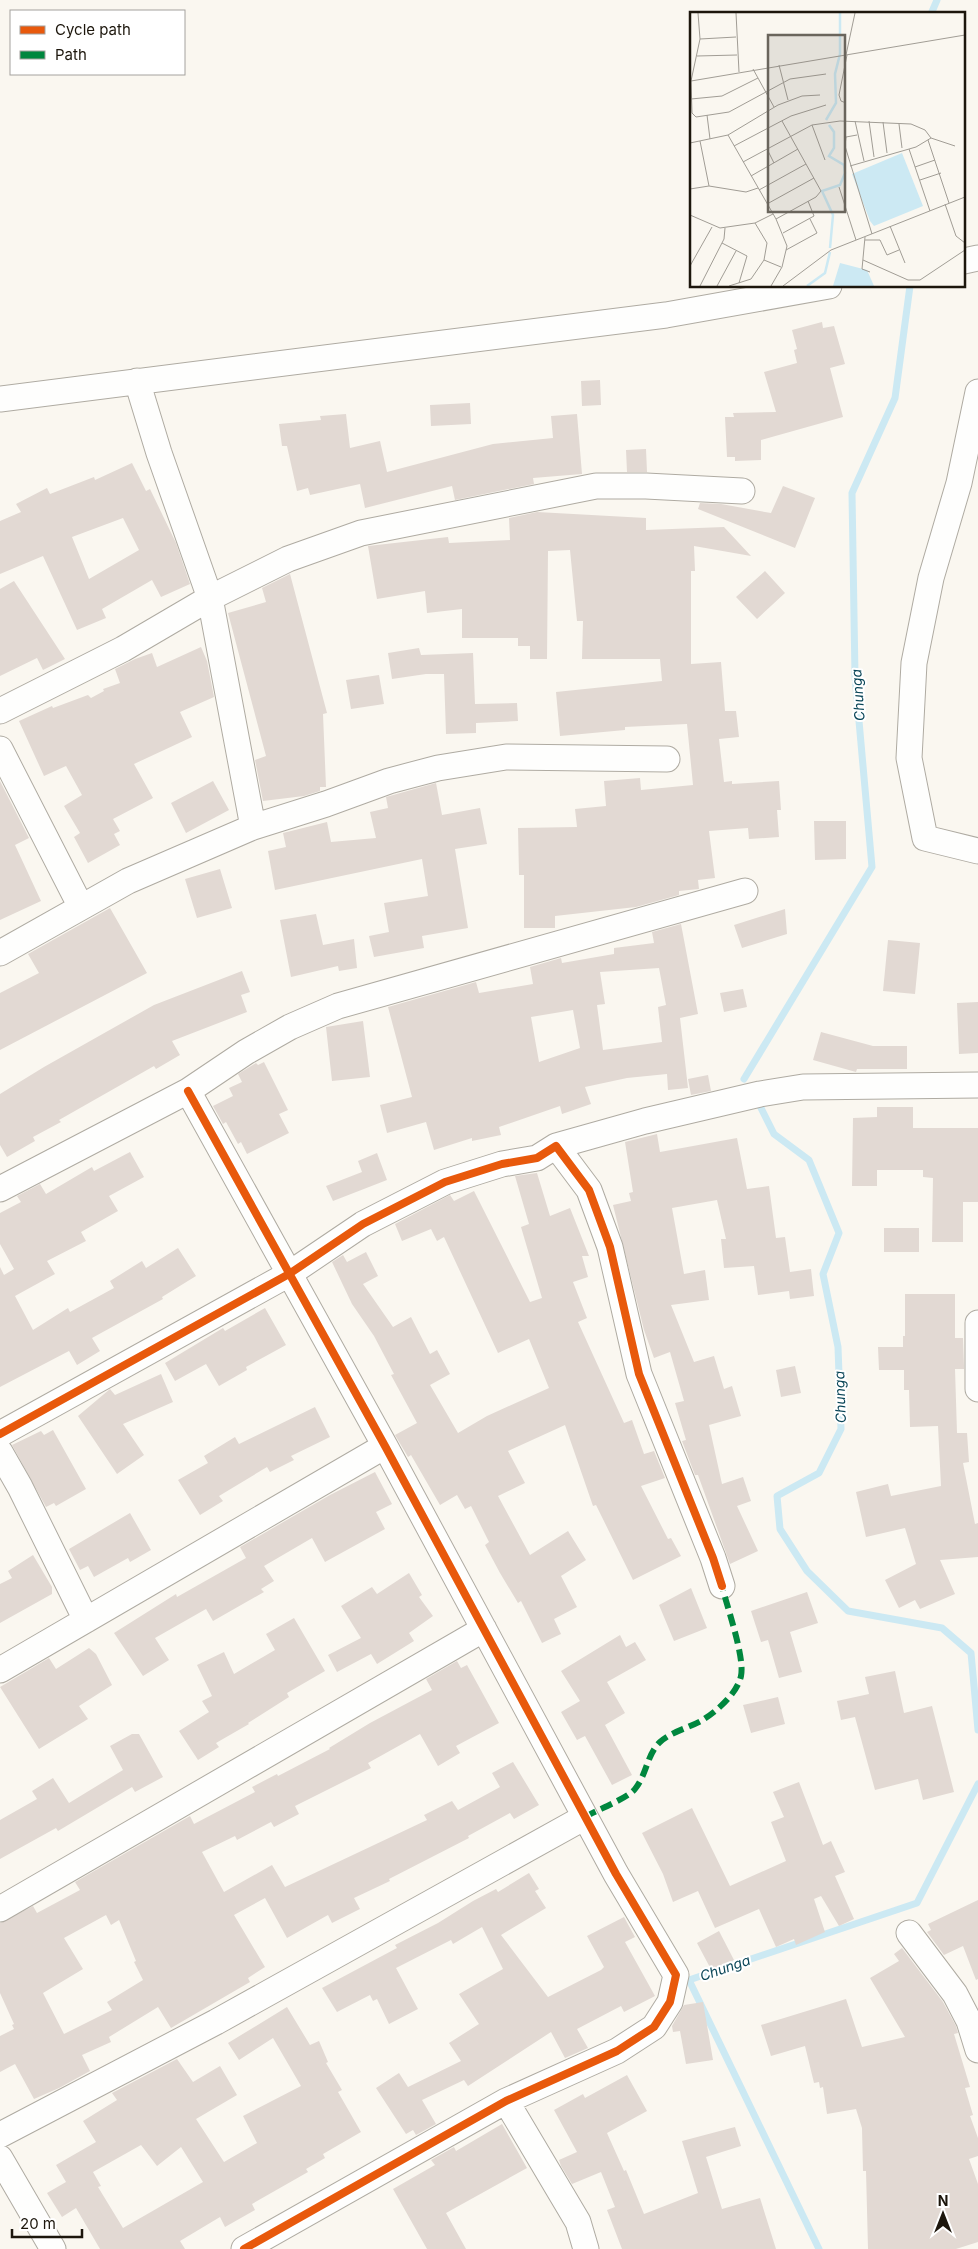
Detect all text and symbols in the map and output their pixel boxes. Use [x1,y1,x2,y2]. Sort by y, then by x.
legend [10,10,185,75]
inset map [690,12,966,288]
text: Cycle path [55,20,131,39]
text: Path [55,45,87,64]
water label: Chunga [847,668,868,722]
water label: Chunga [830,1370,849,1423]
water label: Chunga [697,1951,753,1984]
north arrow [918,2189,968,2239]
text: N [938,2192,948,2209]
scale bar [12,2206,82,2238]
text: 20 m [20,2214,56,2233]

